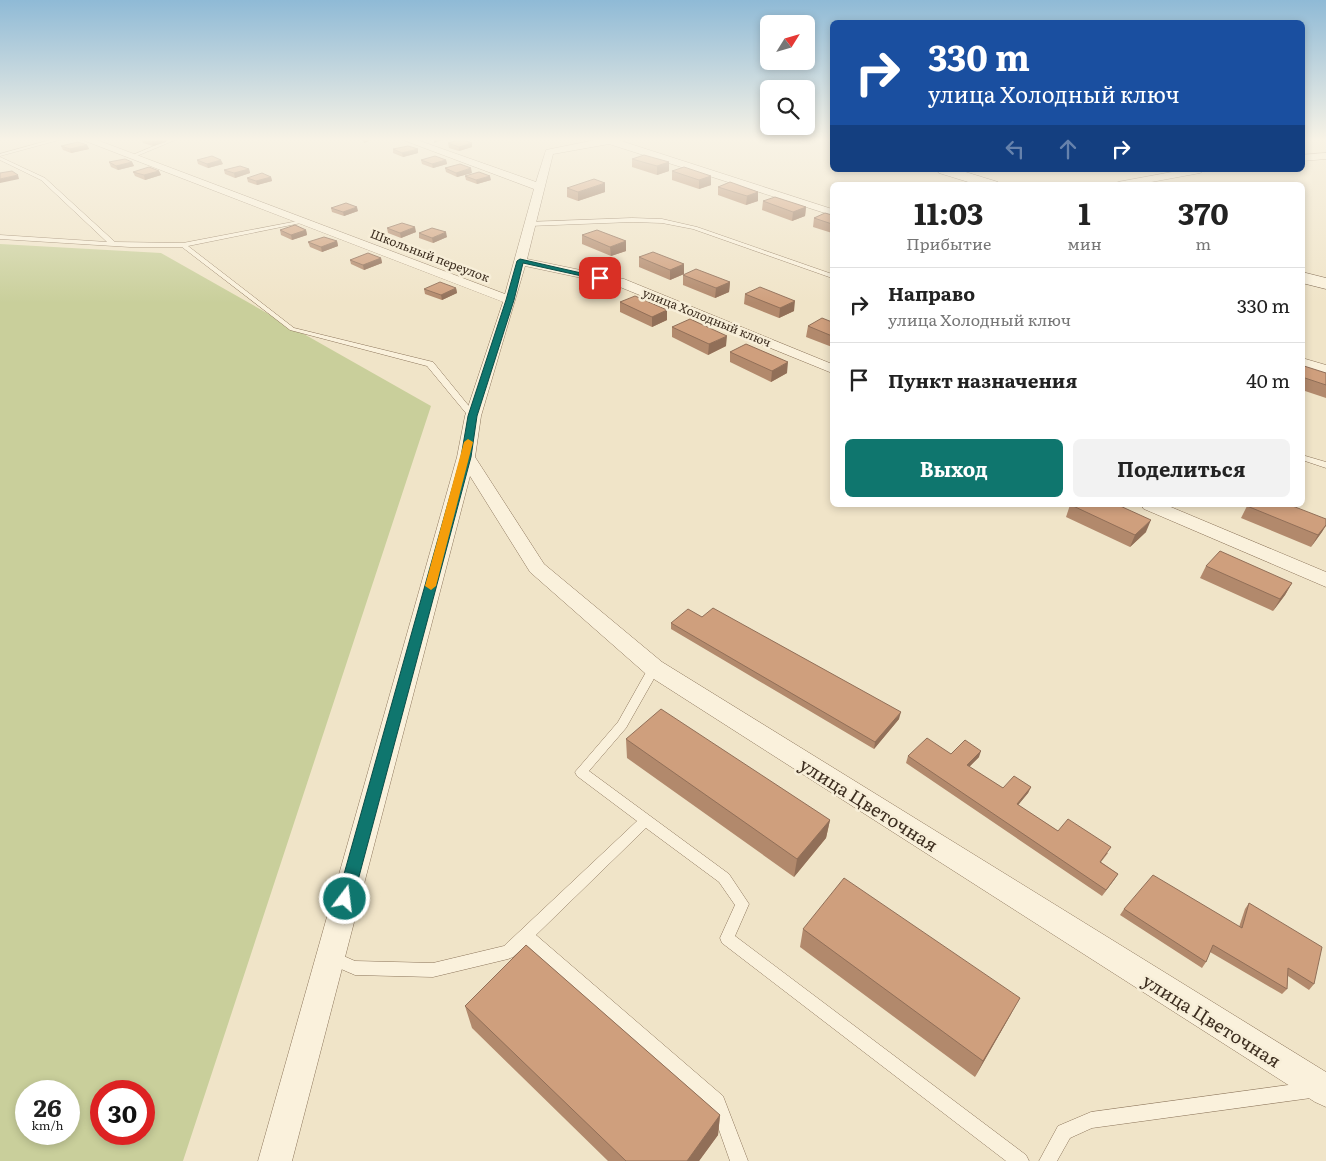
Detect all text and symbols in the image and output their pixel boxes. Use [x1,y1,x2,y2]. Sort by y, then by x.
north arrow [760,15,815,70]
map controls [760,15,815,135]
text: 330 m [928,30,1030,82]
icon: right [845,40,910,105]
text: улица Холодный ключ [928,77,1180,110]
button: search [760,80,815,135]
icon: left [1001,135,1029,163]
icon: ahead [1054,135,1082,163]
icon: right [1107,135,1135,163]
text: 11:03 [914,190,983,234]
text: 1 [1078,190,1091,234]
text: 370 [1178,190,1229,234]
street label: Школьный переулок [368,224,492,286]
text: Прибытие [906,231,991,255]
text: мин [1068,231,1102,255]
text: m [1196,231,1211,255]
pin [579,257,621,299]
icon: arrive [586,264,614,292]
text: Направо [888,279,975,307]
street label: улица Холодный ключ [640,283,774,351]
icon: right [845,291,873,319]
text: 330 m [1237,291,1290,319]
text: улица Холодный ключ [888,307,1071,331]
icon: arrive [845,366,873,394]
text: Пункт назначения [888,366,1077,394]
text: 40 m [1246,366,1290,394]
button: Выход [845,439,1063,497]
button: Поделиться [1073,439,1290,497]
street label: улица Цветочная [795,750,943,858]
position arrow [318,872,370,924]
street label: улица Цветочная [1138,966,1286,1074]
speed limit sign: 30 [90,1080,155,1145]
text: 26 [33,1088,62,1125]
text: km/h [32,1116,63,1134]

